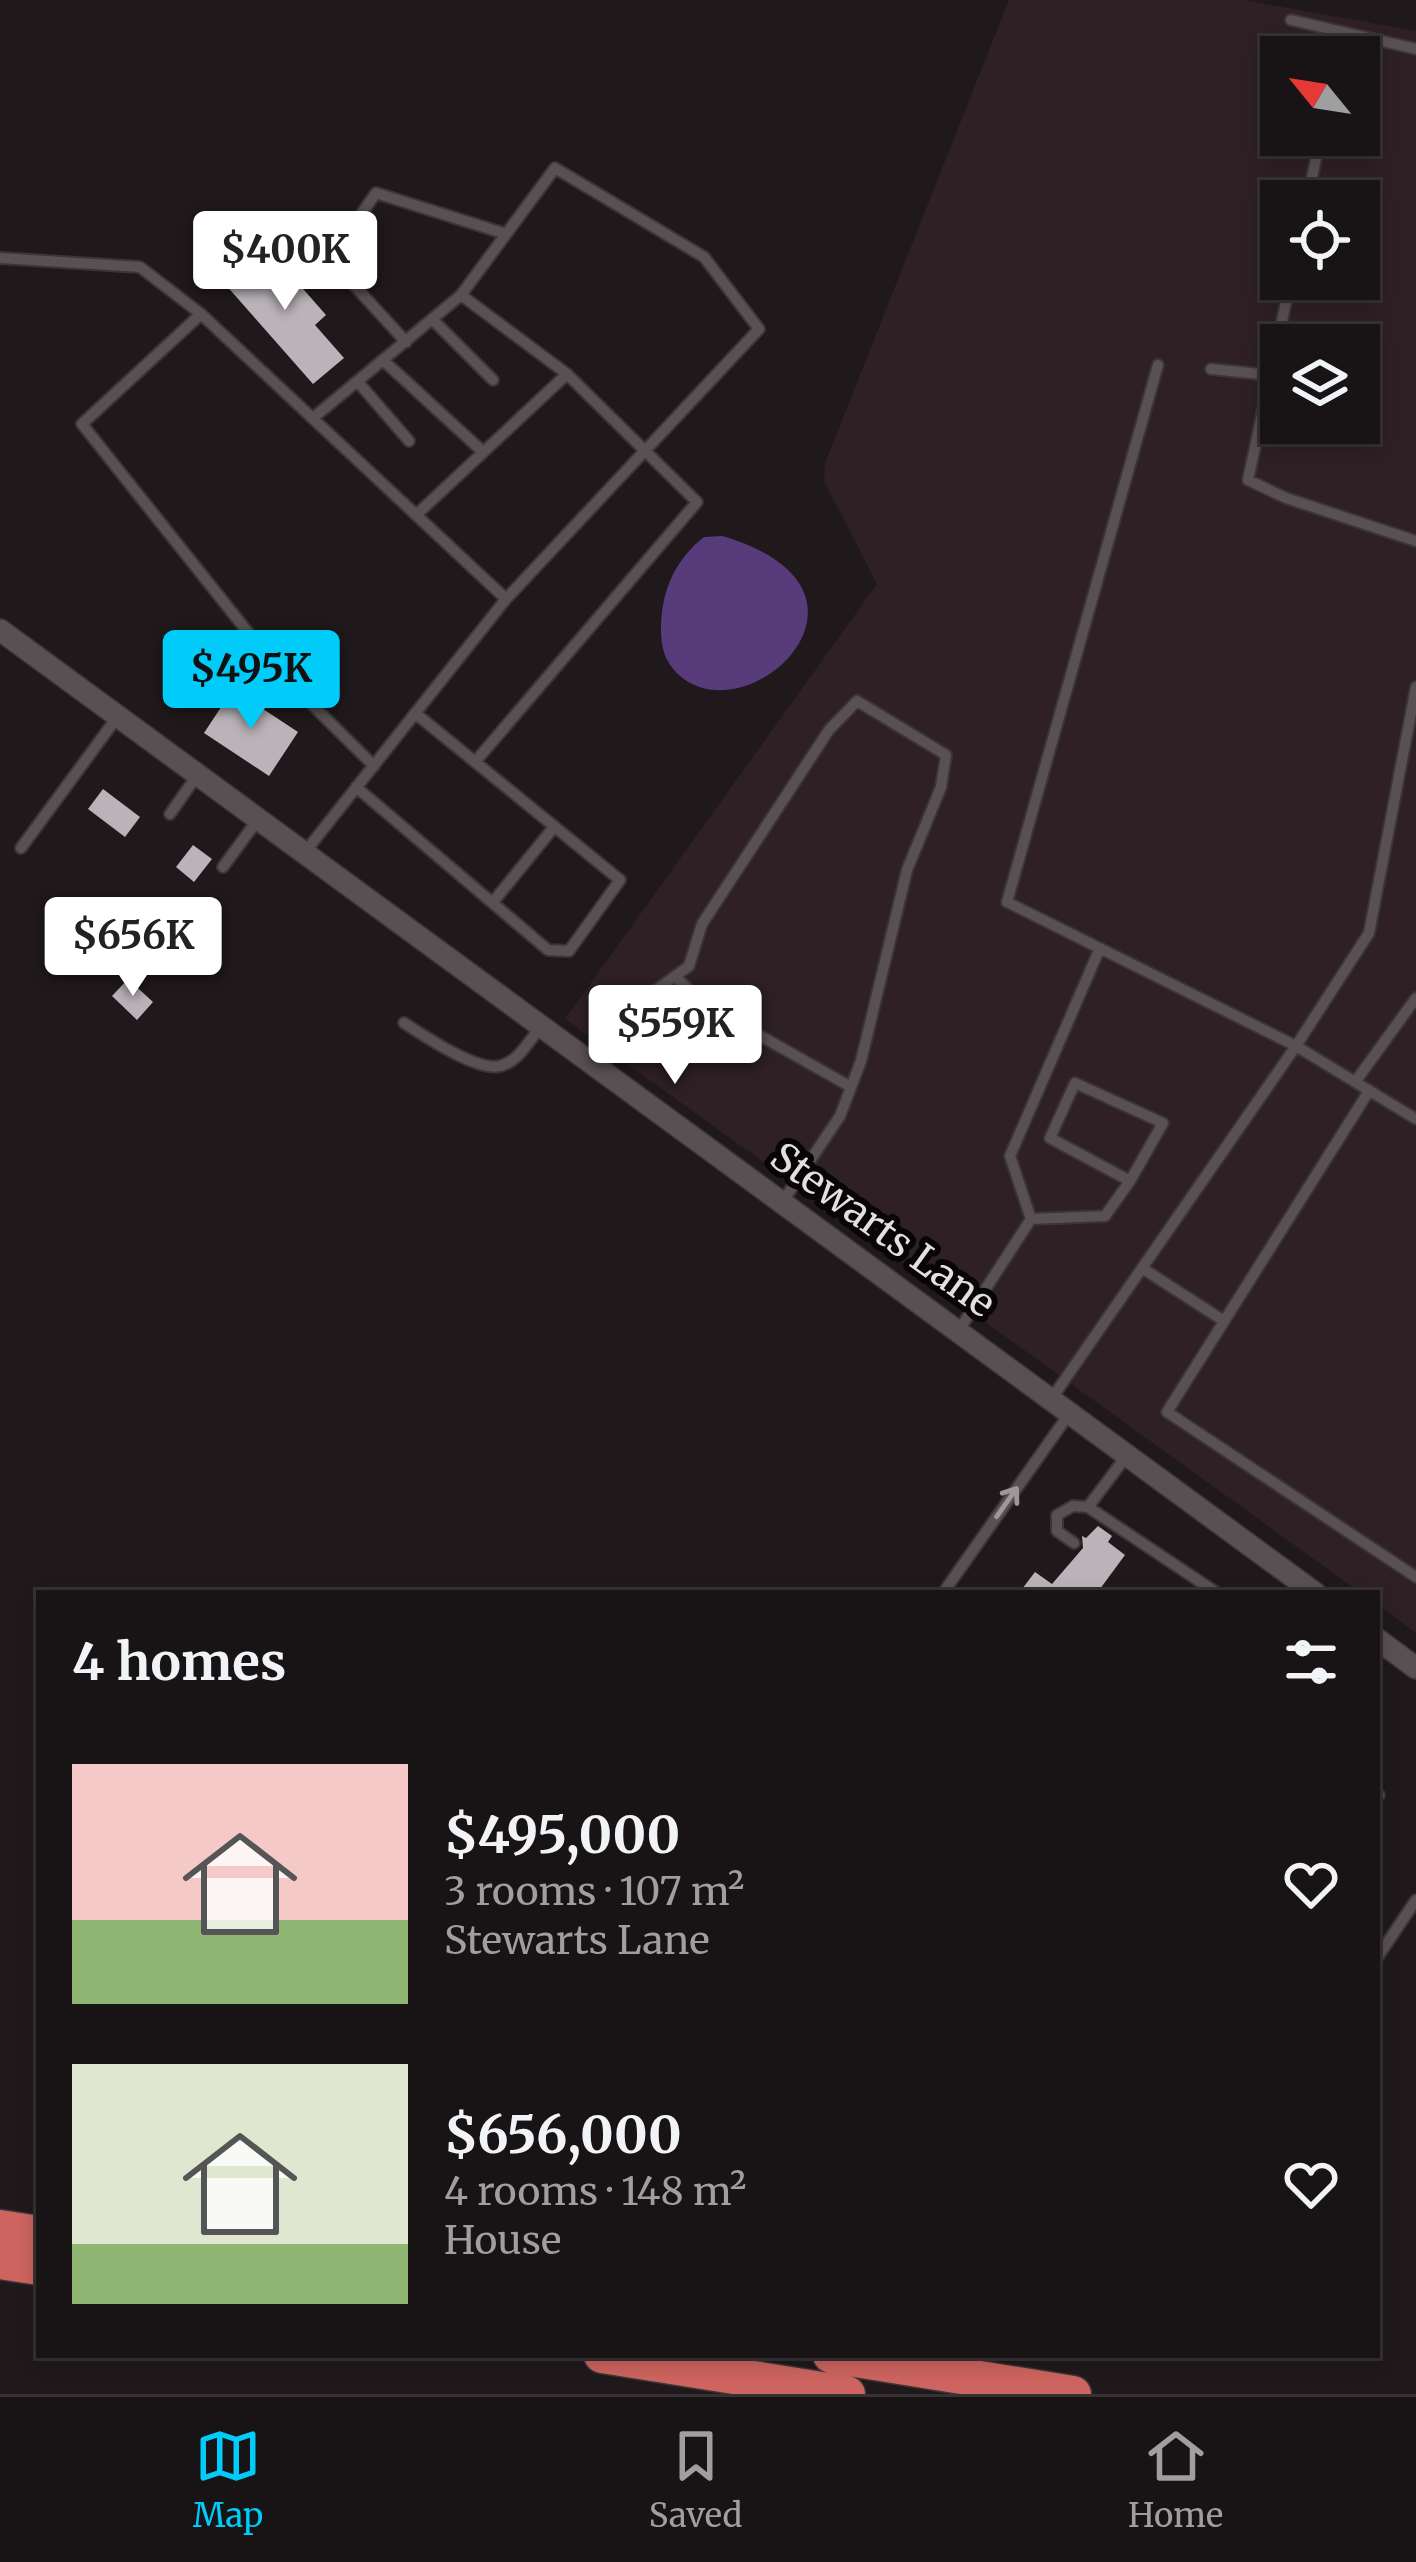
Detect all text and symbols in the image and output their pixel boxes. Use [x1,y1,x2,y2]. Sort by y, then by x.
north arrow [1260,36,1380,156]
map controls [1260,36,1380,444]
button: locate [1260,180,1380,300]
pin: $400K [201,211,369,313]
text: $400K [220,225,350,274]
button: layers [1260,324,1380,444]
pin: $495K [167,630,335,732]
text: $495K [190,644,312,693]
pin: $656K [49,897,217,999]
text: $656K [72,911,194,960]
pin: $559K [591,985,759,1087]
text: $559K [616,999,734,1048]
street label: Stewarts Lane [761,1132,1005,1328]
one-way arrow [993,1486,1019,1519]
icon: filters [1278,1629,1344,1695]
text: 4 homes [72,1630,286,1694]
text: $495,000 [444,1803,680,1867]
icon: home [168,1812,312,1956]
icon: heart [1278,1851,1344,1917]
text: 3 rooms · 107 m² [444,1867,744,1916]
text: Stewarts Lane [444,1916,710,1965]
text: $656,000 [444,2103,682,2167]
icon: home [168,2112,312,2256]
icon: heart [1278,2151,1344,2217]
text: 4 rooms · 148 m² [444,2167,746,2216]
text: House [444,2216,561,2265]
tab: Map [193,2423,263,2536]
tab: Saved [649,2423,742,2536]
tab: Home [1128,2423,1223,2536]

